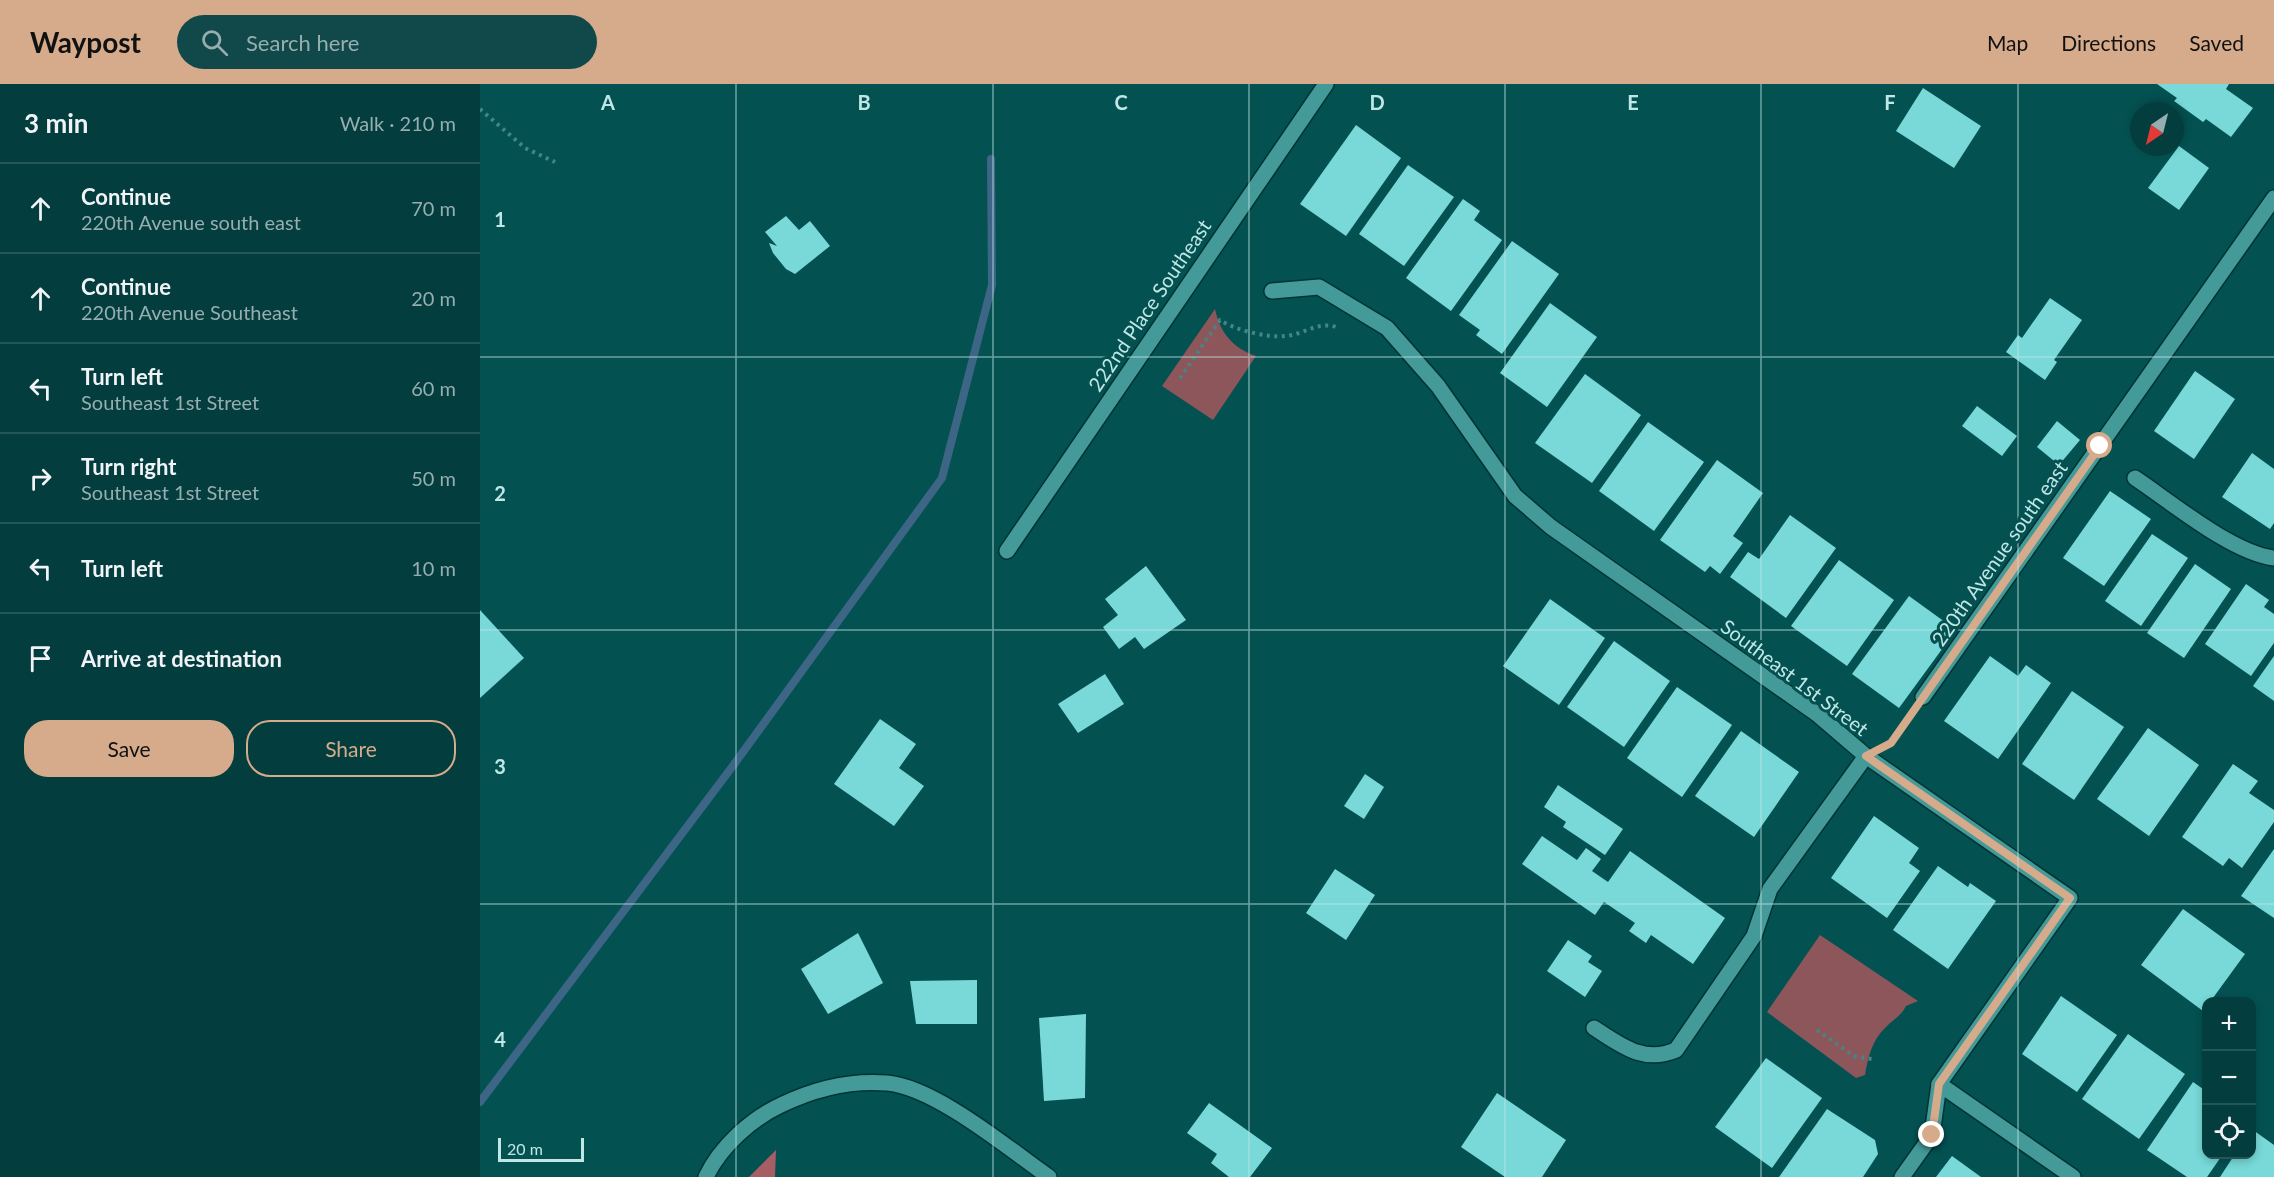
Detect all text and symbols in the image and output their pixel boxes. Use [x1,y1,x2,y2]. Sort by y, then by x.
search box [177,15,597,69]
text: Waypost [30,25,141,59]
icon: search [198,26,231,59]
text: Search here [246,29,359,56]
text: Map [1987,30,2028,55]
text: Directions [2061,30,2156,55]
text: Saved [2189,30,2244,55]
text: A [600,90,615,114]
text: B [857,90,871,114]
text: C [1114,90,1128,114]
text: D [1369,90,1385,114]
text: E [1627,90,1639,114]
text: F [1884,90,1896,114]
north arrow [2130,102,2184,156]
text: 3 min [24,107,88,139]
text: Walk · 210 m [340,111,456,135]
text: Continue [81,183,171,210]
icon: ahead [24,192,57,225]
text: 70 m [411,196,456,220]
text: 1 [494,207,506,231]
text: 220th Avenue south east [81,210,301,234]
street label: 222nd Place Southeast [1083,215,1215,395]
text: Continue [81,273,171,300]
icon: ahead [24,282,57,315]
text: 20 m [411,286,456,310]
text: 220th Avenue Southeast [81,300,298,324]
text: Turn left [81,363,163,390]
icon: left [24,372,57,405]
text: 60 m [411,376,456,400]
text: Southeast 1st Street [81,390,259,414]
route start [2086,432,2112,458]
text: Turn right [81,453,176,480]
street label: 220th Avenue south east [1926,456,2072,650]
icon: right [24,462,57,495]
text: 50 m [411,466,456,490]
text: Southeast 1st Street [81,480,259,504]
text: 2 [494,481,506,505]
icon: left [24,552,57,585]
text: Turn left [81,555,163,582]
text: 10 m [411,556,456,580]
street label: Southeast 1st Street [1717,614,1873,740]
icon: arrive [24,642,57,675]
text: Arrive at destination [81,645,282,672]
button: Save [24,720,234,777]
button: Share [246,720,456,777]
text: 3 [494,754,506,778]
map controls [2202,997,2256,1159]
button: + [2202,997,2256,1051]
text: 4 [494,1027,506,1051]
button: − [2202,1051,2256,1105]
button: locate [2202,1105,2256,1159]
route end [1918,1121,1944,1147]
scale bar [498,1135,584,1162]
text: 20 m [507,1139,543,1158]

